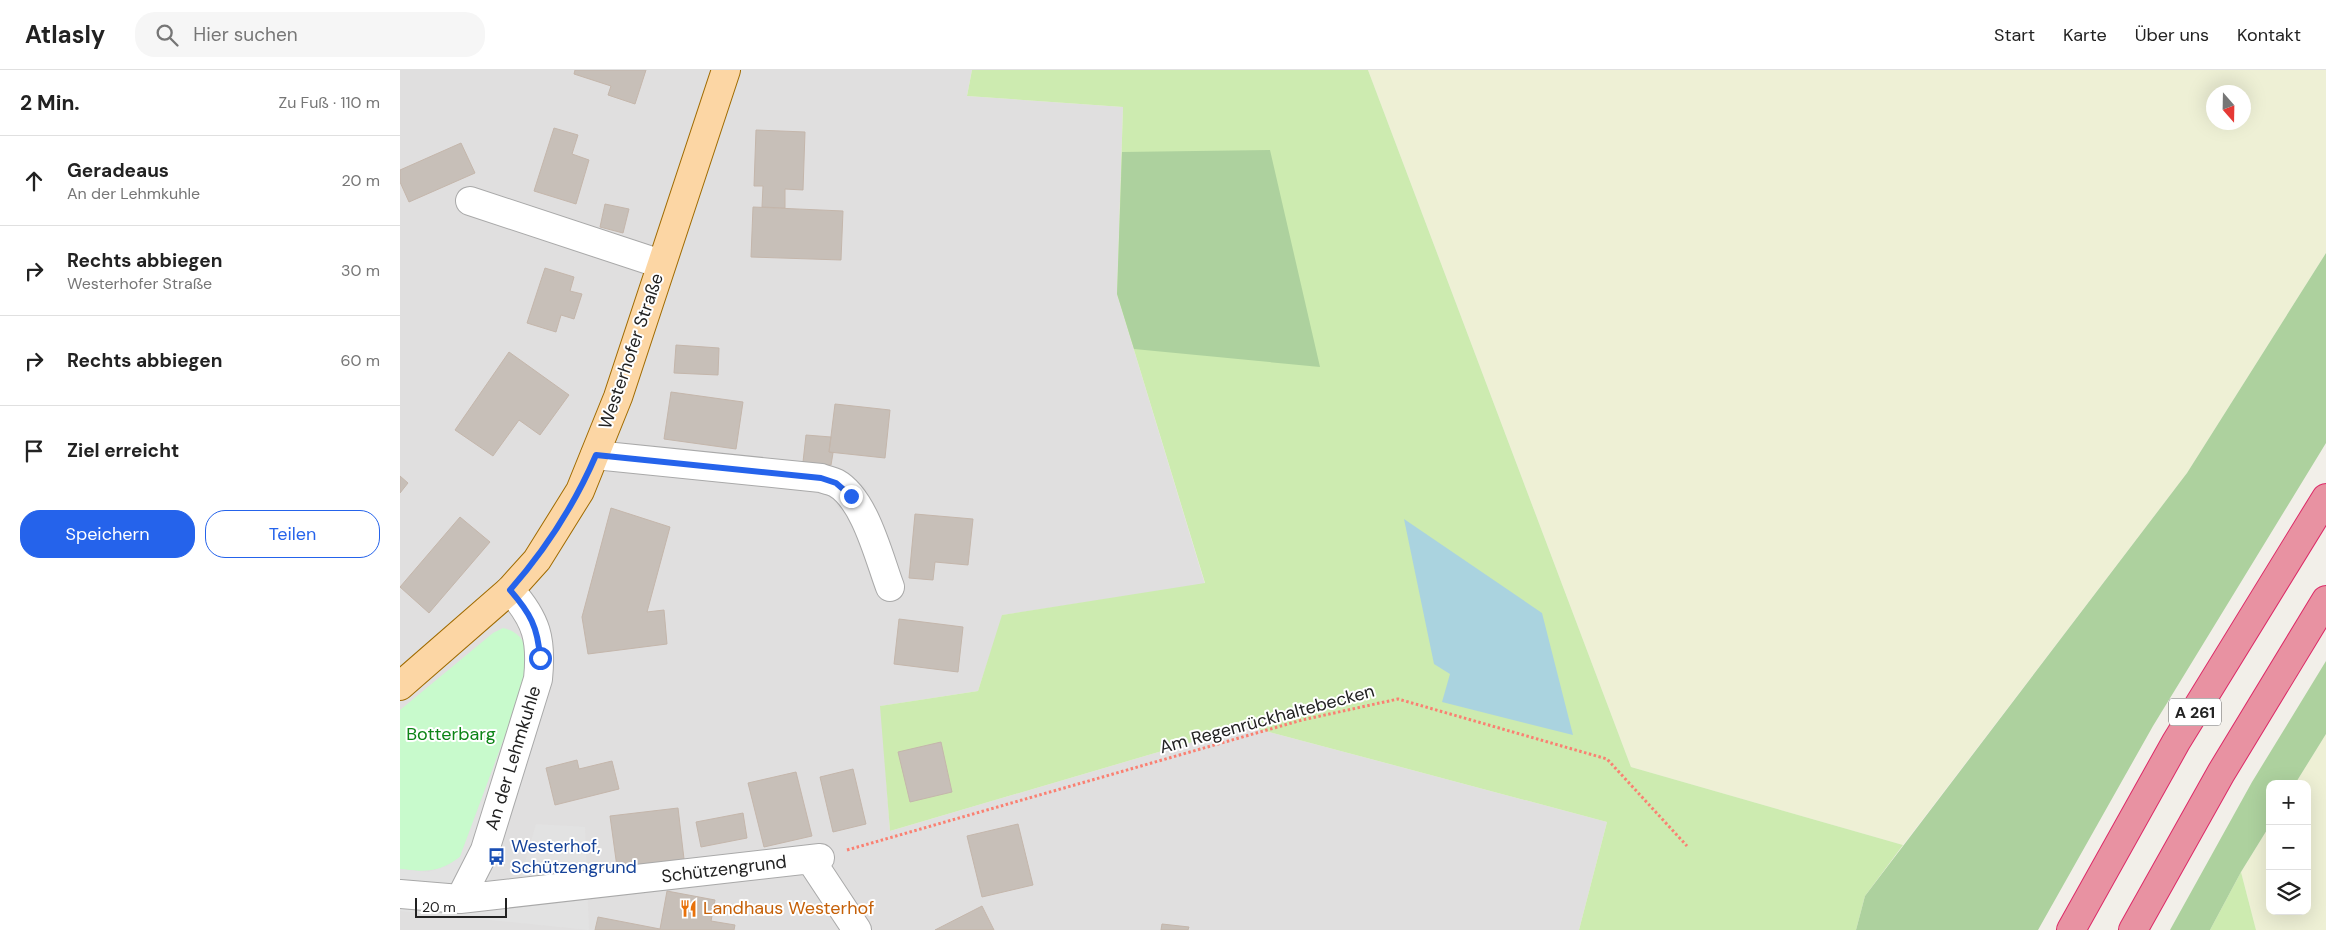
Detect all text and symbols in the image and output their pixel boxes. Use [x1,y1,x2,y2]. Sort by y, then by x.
search box [135,12,485,57]
text: Atlasly [25,19,105,50]
icon: search [153,21,181,49]
text: Hier suchen [193,22,298,47]
text: Start [1994,23,2035,47]
text: Karte [2063,23,2107,47]
text: Über uns [2135,23,2209,47]
text: Kontakt [2237,23,2301,47]
north arrow [2206,85,2251,130]
text: 2 Min. [20,89,80,117]
text: Zu Fuß · 110 m [279,92,380,113]
text: Geradeaus [67,158,169,183]
icon: ahead [20,167,48,195]
text: 20 m [341,170,380,191]
text: An der Lehmkuhle [67,183,200,204]
text: Rechts abbiegen [67,248,222,273]
icon: right [20,257,48,285]
text: 30 m [341,260,380,281]
street label: Westerhofer Straße [593,270,669,432]
text: Westerhofer Straße [67,273,212,294]
icon: right [20,347,48,375]
text: Rechts abbiegen [67,348,222,373]
text: 60 m [340,350,380,371]
icon: arrive [20,437,48,465]
text: Ziel erreicht [67,438,179,463]
route end [840,485,863,508]
button: Speichern [20,510,195,558]
button: Teilen [205,510,380,558]
route start [529,647,552,670]
street label: Am Regenrückhaltebecken [1157,679,1377,759]
street label: An der Lehmkuhle [480,683,546,833]
road number: A 261 [2169,698,2221,726]
park label: Botterbarg [406,722,496,746]
map controls [2266,780,2311,915]
button: + [2266,780,2311,825]
button: − [2266,825,2311,870]
place label: Westerhof, Schützengrund [511,834,637,879]
bus stop icon: Westerhof, Schützengrund [487,846,507,866]
street label: Schützengrund [660,849,788,889]
button: layers [2266,870,2311,915]
scale bar [415,895,508,918]
place label: Landhaus Westerhof [703,896,874,920]
text: 20 m [422,898,456,916]
restaurant icon: Landhaus Westerhof [679,898,699,918]

